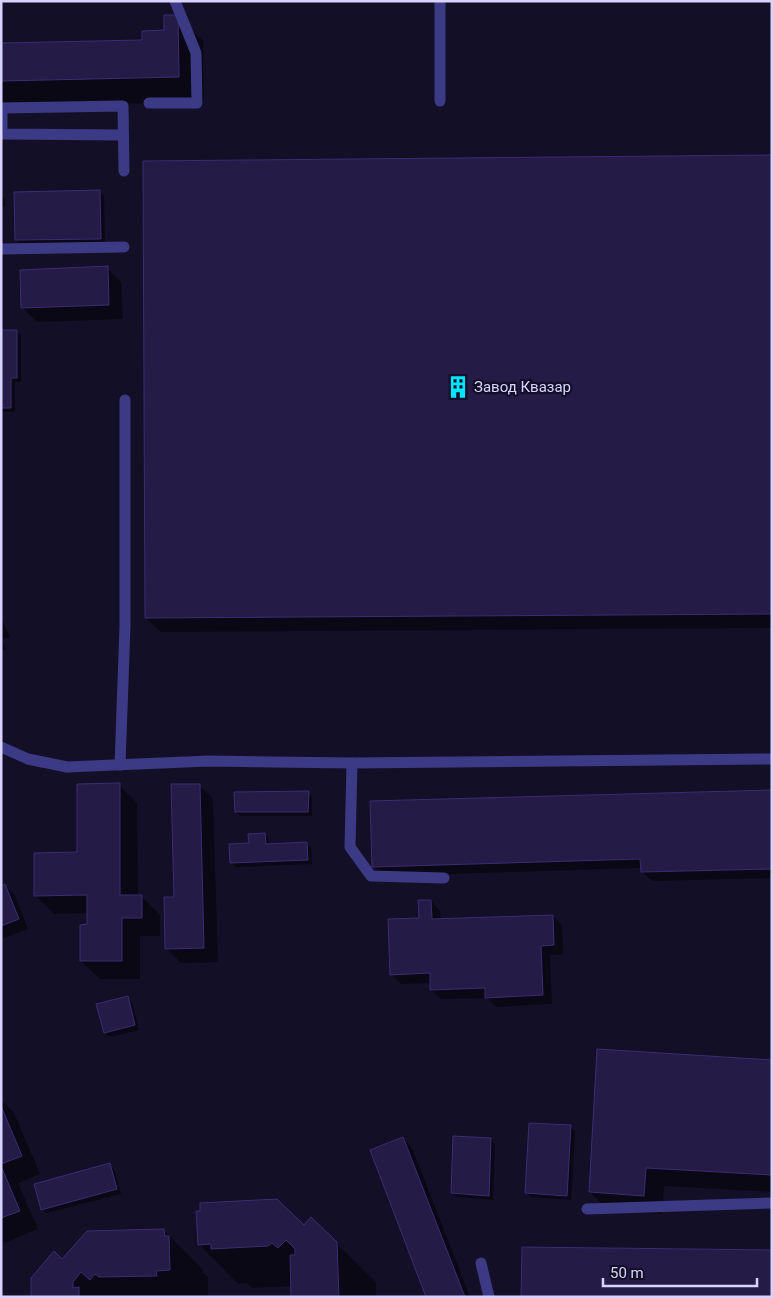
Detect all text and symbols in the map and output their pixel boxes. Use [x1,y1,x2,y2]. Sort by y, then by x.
building icon: Завод Квазар [445,374,471,400]
place label: Завод Квазар [474,378,571,396]
scale bar [603,1256,757,1288]
text: 50 m [610,1264,644,1282]

